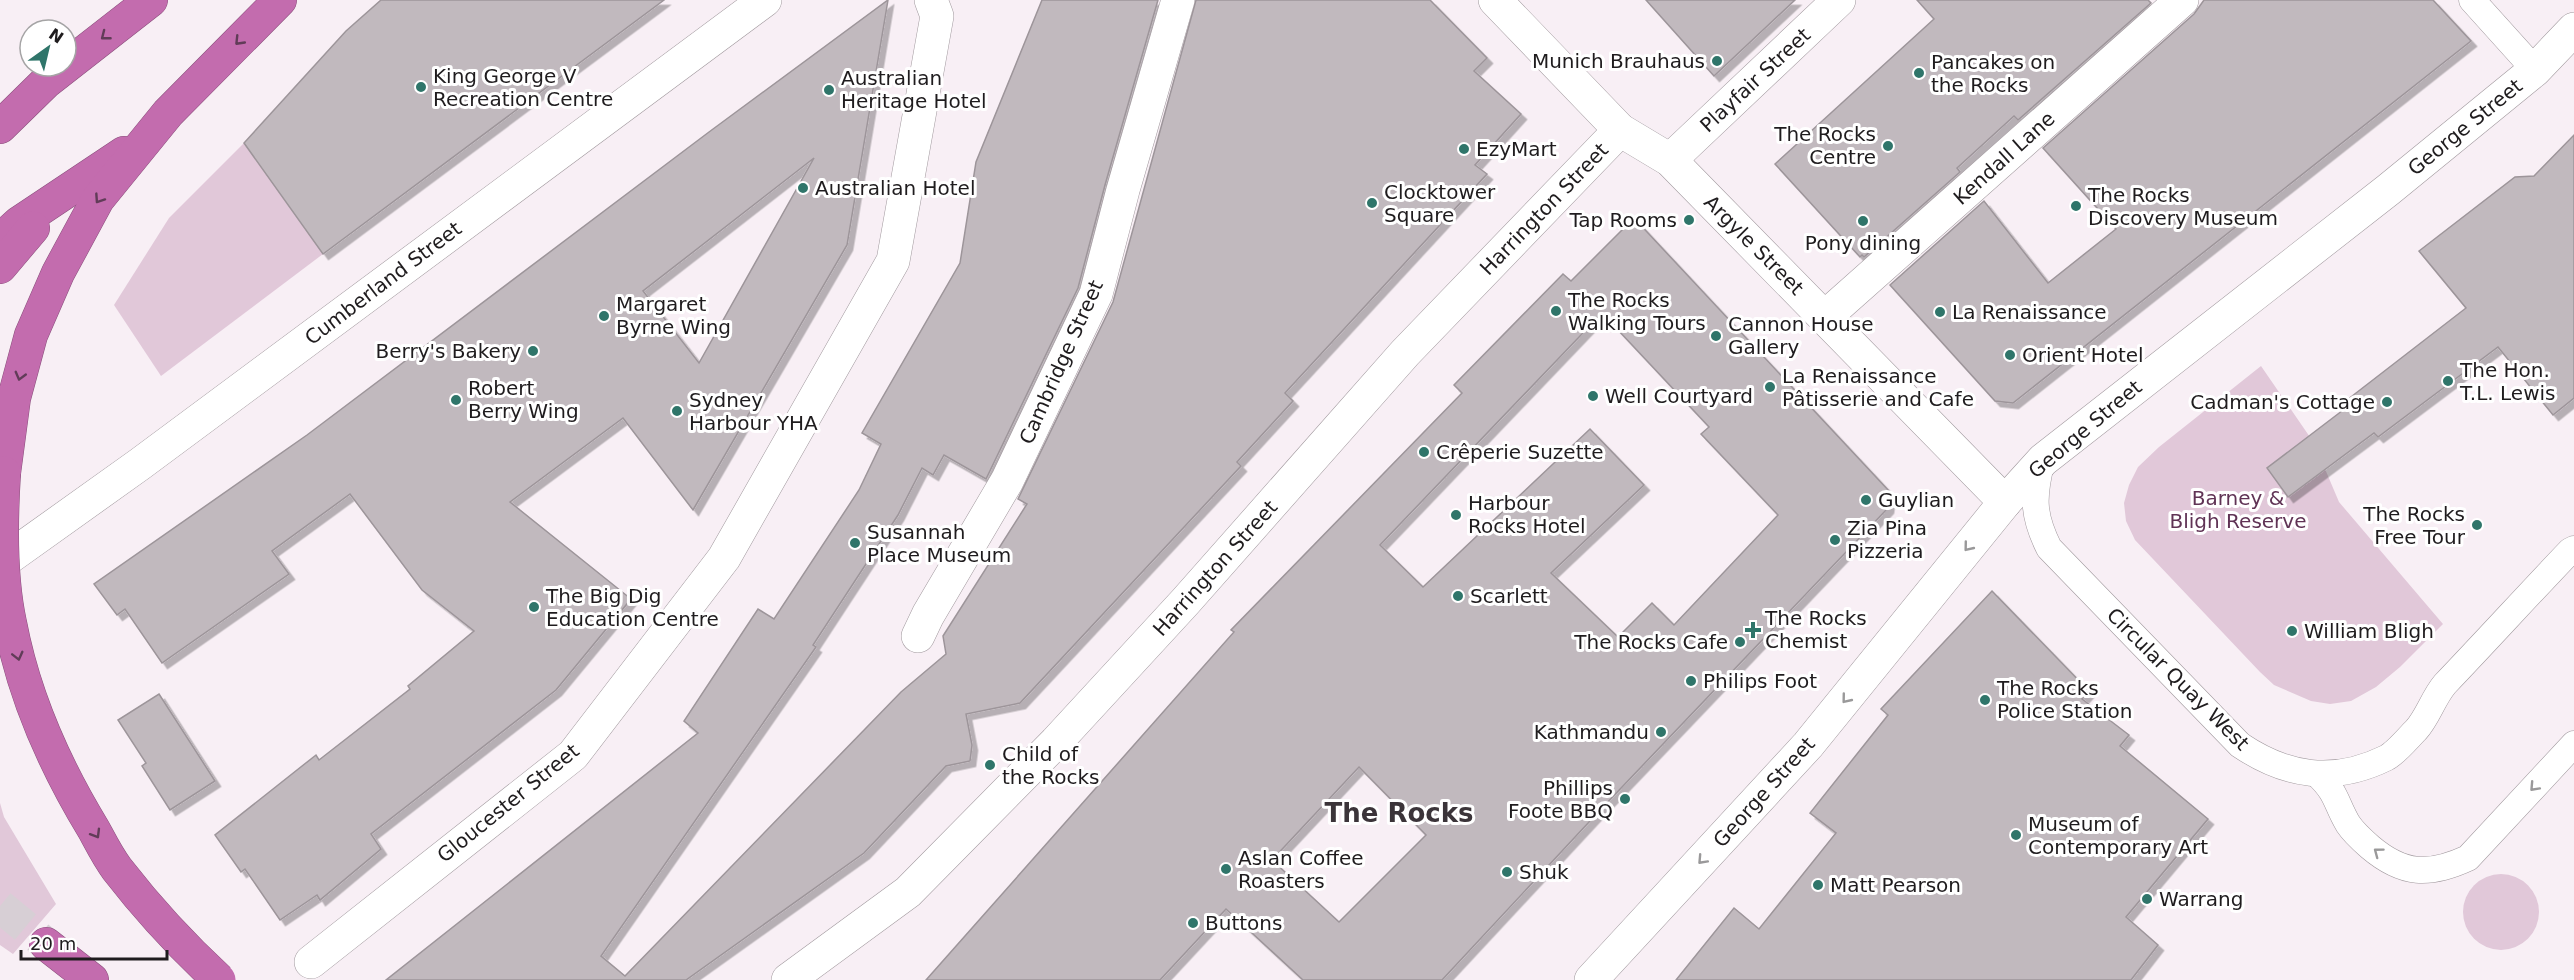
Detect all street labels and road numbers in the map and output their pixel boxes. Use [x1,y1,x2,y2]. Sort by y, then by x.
street label: Playfair Street [1695,23,1815,137]
street label: George Street [2403,74,2527,180]
street label: Kendall Lane [1948,106,2060,210]
street label: Harrington Street [1475,138,1613,280]
street label: Argyle Street [1699,190,1809,300]
street label: Cumberland Street [300,216,466,350]
street label: Cambridge Street [1014,276,1108,448]
street label: George Street [2024,375,2146,483]
street label: Harrington Street [1148,495,1282,641]
street label: Circular Quay West [2102,603,2254,755]
street label: George Street [1708,732,1820,852]
street label: Gloucester Street [432,738,584,867]

